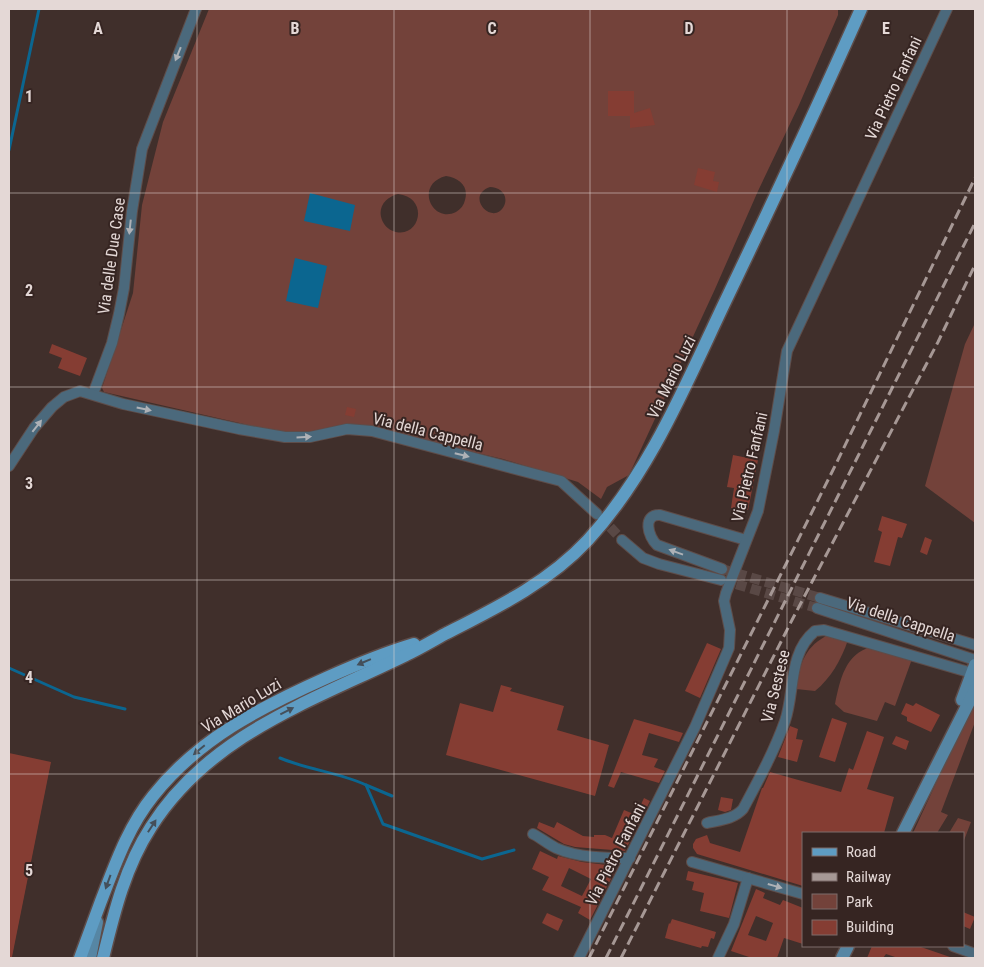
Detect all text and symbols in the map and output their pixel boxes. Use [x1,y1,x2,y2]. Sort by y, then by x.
text: A [93,19,103,38]
text: B [291,19,300,38]
text: C [487,19,497,38]
text: D [684,19,694,38]
text: E [882,19,890,38]
street label: Via Pietro Fanfani [861,33,926,143]
one-way arrow [174,47,182,62]
text: 1 [25,87,33,106]
street label: Via delle Due Case [94,197,129,316]
one-way arrow [126,219,134,235]
text: 2 [25,281,33,300]
street label: Via Mario Luzi [643,333,700,422]
one-way arrow [137,405,153,413]
street label: Via della Cappella [371,409,485,454]
street label: Via Pietro Fanfani [728,410,771,524]
one-way arrow [31,420,42,433]
one-way arrow [296,432,312,440]
one-way arrow [455,452,470,460]
text: 3 [25,474,33,493]
one-way arrow [668,548,683,556]
street label: Via della Cappella [844,593,958,646]
street label: Via Sestese [757,648,794,724]
one-way arrow [356,658,371,666]
text: 4 [25,668,33,687]
street label: Via Mario Luzi [198,674,285,737]
one-way arrow [280,707,294,715]
one-way arrow [193,744,205,756]
street label: Via Pietro Fanfani [582,800,649,909]
one-way arrow [147,819,156,833]
legend [802,832,964,947]
text: Road [846,843,876,861]
text: 5 [25,861,33,880]
text: Railway [846,868,891,886]
one-way arrow [104,875,112,890]
one-way arrow [768,882,783,890]
text: Park [846,893,873,911]
text: Building [846,918,894,936]

